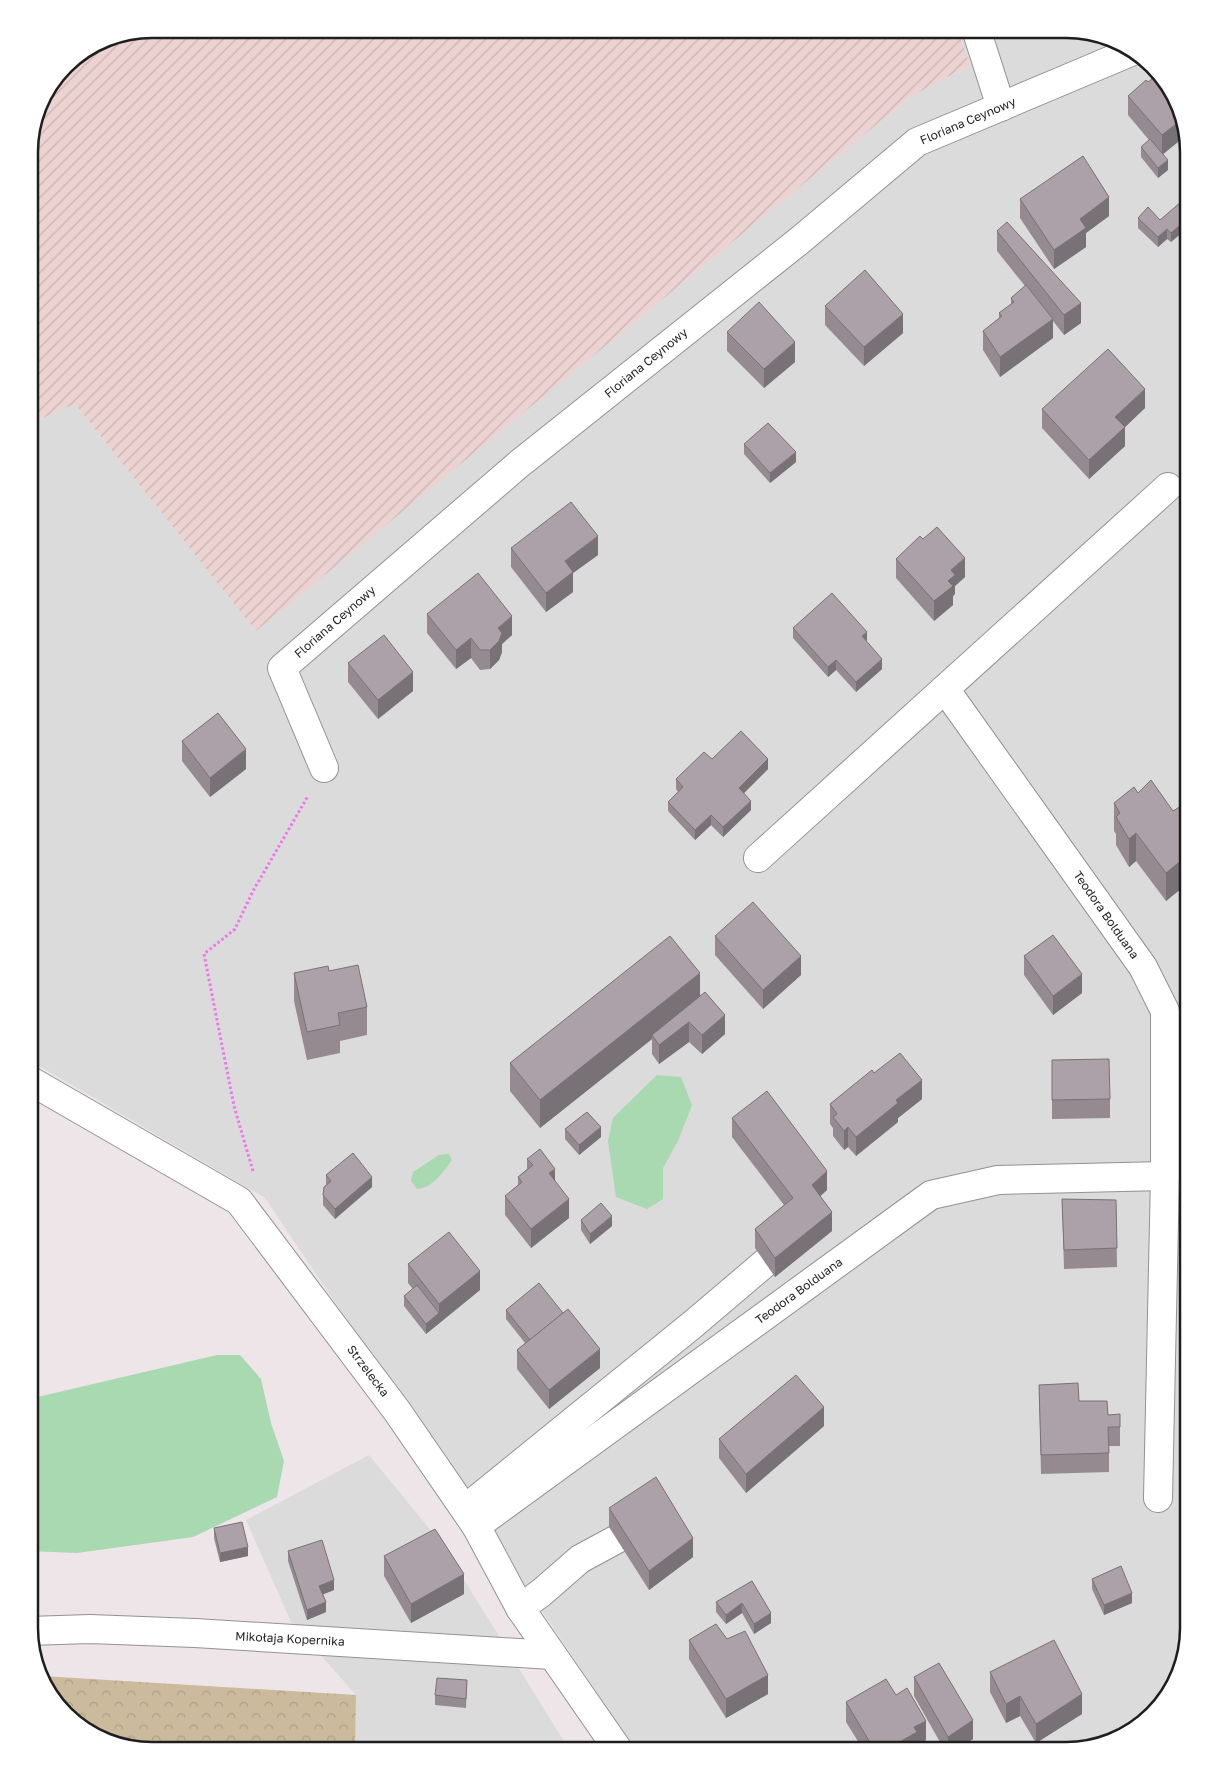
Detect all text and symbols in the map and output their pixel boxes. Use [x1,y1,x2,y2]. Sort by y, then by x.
street label: Floriana Ceynowy [918,93,1018,147]
street label: Floriana Ceynowy [601,324,691,401]
street label: Floriana Ceynowy [291,582,379,661]
street label: Teodora Bolduana [1070,868,1142,962]
street label: Teodora Bolduana [752,1254,845,1327]
street label: Strzelecka [344,1342,393,1399]
street label: Mikołaja Kopernika [235,1628,345,1649]

